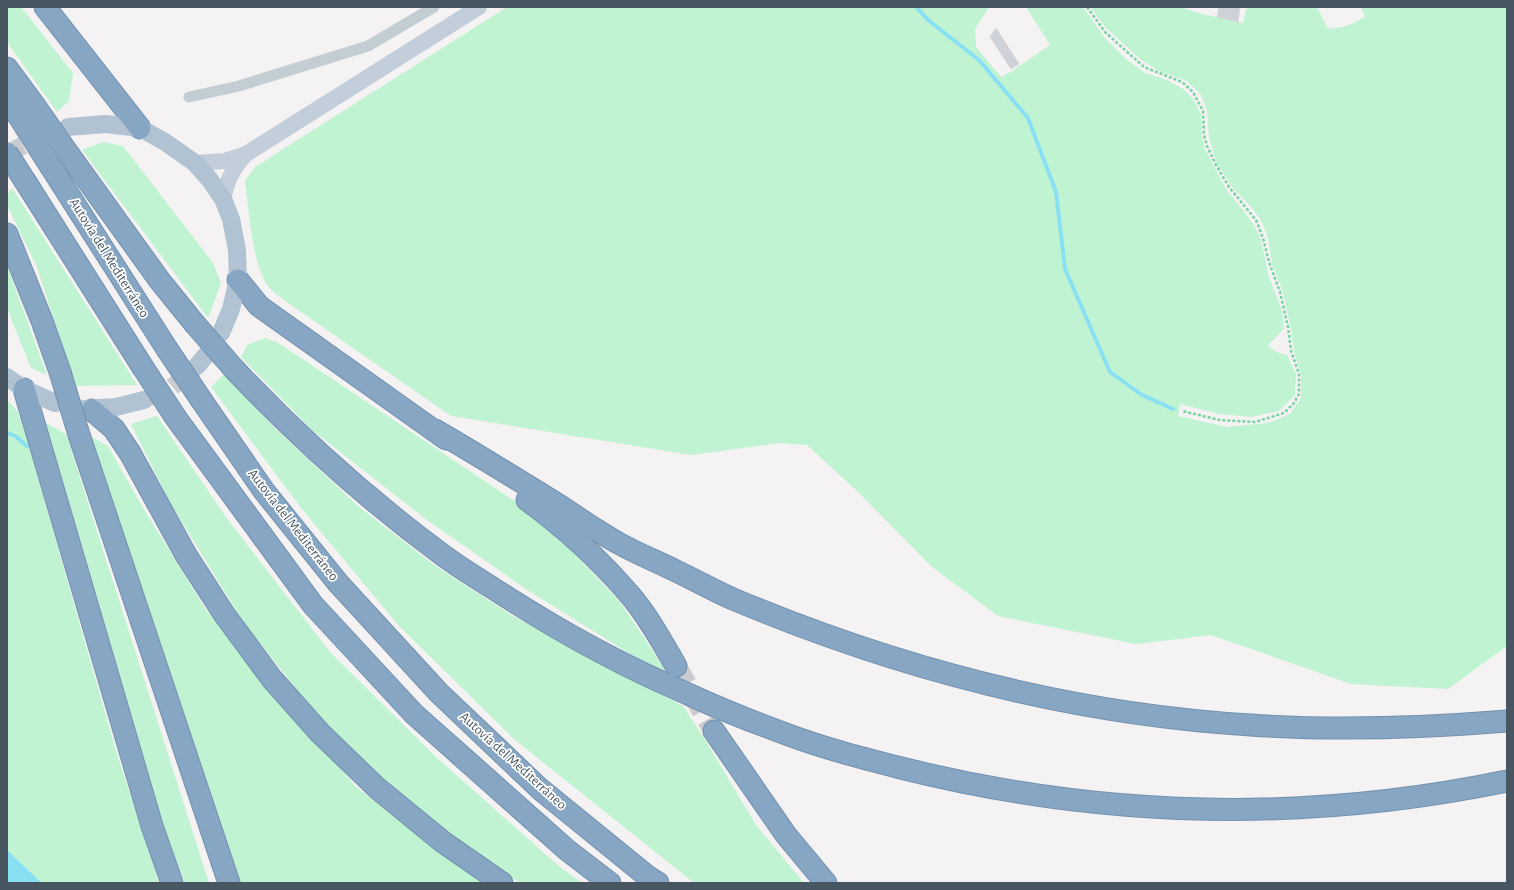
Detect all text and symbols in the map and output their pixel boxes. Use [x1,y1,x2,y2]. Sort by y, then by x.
street label: Autovía del Mediterráneo [67,196,152,320]
street label: Autovía del Mediterráneo [245,466,341,584]
street label: Autovía del Mediterráneo [457,710,569,812]

